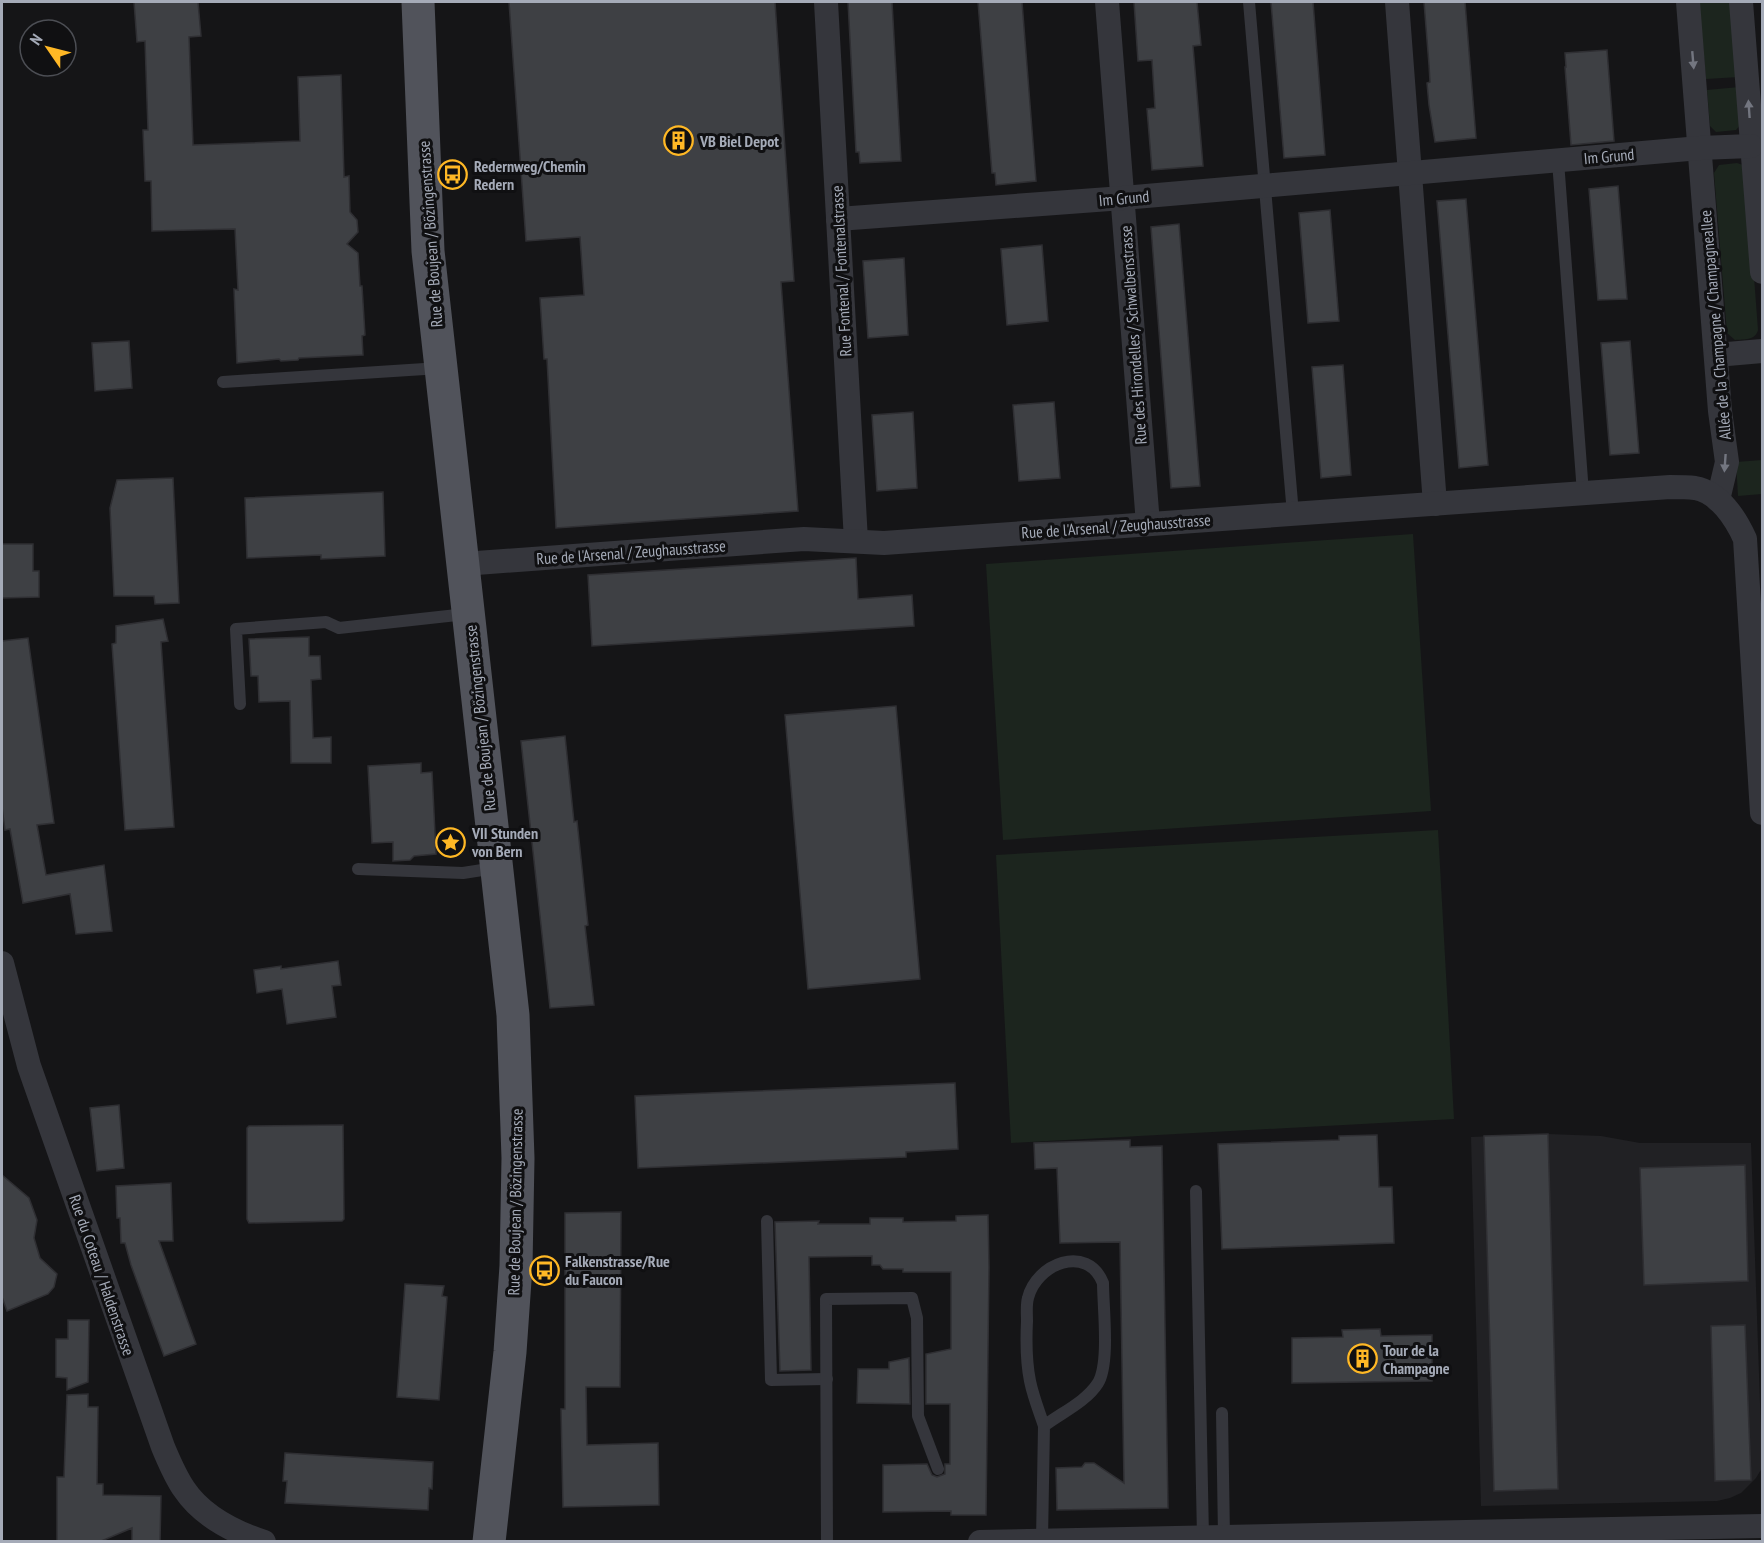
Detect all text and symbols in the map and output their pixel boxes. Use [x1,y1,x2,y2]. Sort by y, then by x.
north arrow [18,18,78,78]
text: N [25,30,46,49]
one-way arrow [1688,50,1698,69]
one-way arrow [1744,100,1753,119]
building icon: VB Biel Depot [663,125,695,157]
place label: VB Biel Depot [699,131,779,151]
street label: Rue de Boujean / Bözingenstrasse [414,140,446,328]
street label: Im Grund [1583,144,1635,168]
place label: Redernweg/Chemin Redern [474,156,586,194]
bus stop icon: Redernweg/Chemin Redern [437,159,469,191]
street label: Rue Fontenal / Fontenalstrasse [827,185,855,357]
street label: Im Grund [1098,186,1150,210]
street label: Allée de la Champagne / Champagneallee [1695,209,1735,441]
street label: Rue des Hirondelles / Schwalbenstrasse [1115,225,1151,445]
one-way arrow [1720,454,1730,473]
street label: Rue de l'Arsenal / Zeughausstrasse [1021,509,1211,543]
street label: Rue de l'Arsenal / Zeughausstrasse [536,535,726,569]
street label: Rue de Boujean / Bözingenstrasse [460,624,500,812]
place label: VII Stunden von Bern [471,823,538,861]
place icon: VII Stunden von Bern [435,826,467,858]
street label: Rue de Boujean / Bözingenstrasse [503,1108,527,1296]
street label: Rue du Coteau / Haldenstrasse [65,1192,139,1358]
place label: Falkenstrasse/Rue du Faucon [565,1251,670,1289]
bus stop icon: Falkenstrasse/Rue du Faucon [528,1254,560,1286]
place label: Tour de la Champagne [1383,1340,1450,1378]
building icon: Tour de la Champagne [1346,1343,1378,1375]

